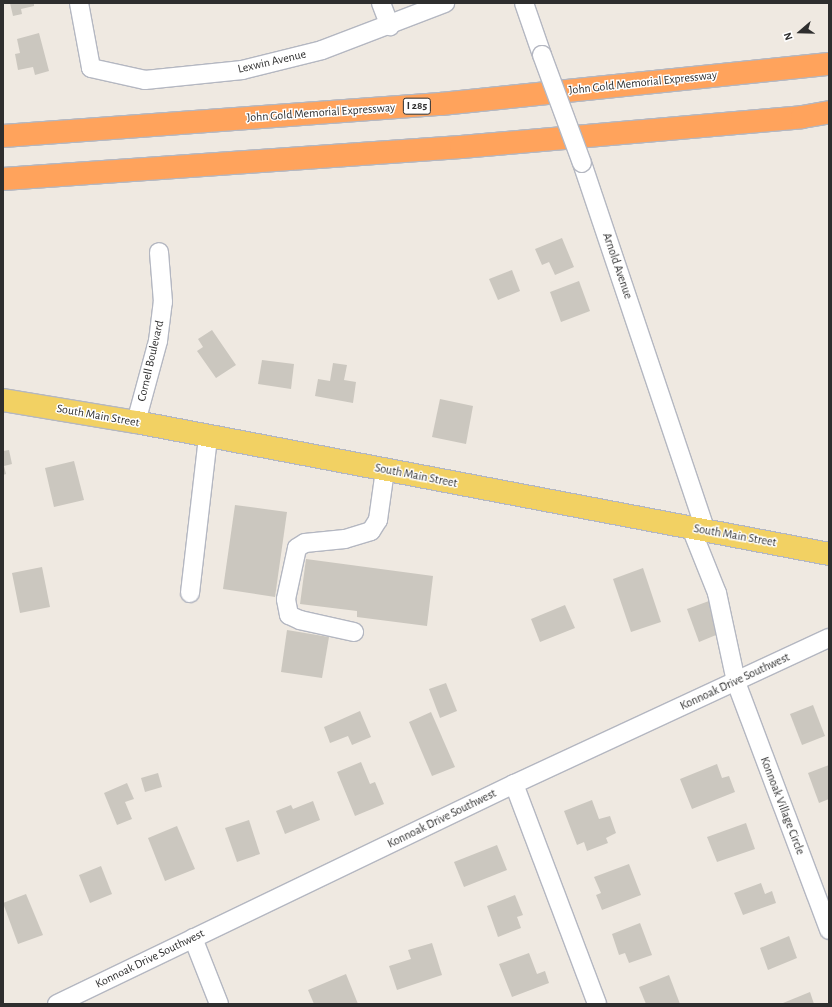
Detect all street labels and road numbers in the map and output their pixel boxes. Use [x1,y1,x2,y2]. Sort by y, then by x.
street label: Lexwin Avenue [236,47,308,77]
street label: John Gold Memorial Expressway [568,68,718,98]
road number: I 285 [402,97,432,115]
street label: John Gold Memorial Expressway [246,101,396,125]
street label: Arnold Avenue [599,231,635,301]
street label: Cornell Boulevard [135,319,167,403]
street label: South Main Street [56,402,140,430]
street label: South Main Street [374,461,458,491]
street label: South Main Street [693,522,777,550]
street label: Konnoak Drive Southwest [678,650,792,714]
street label: Konnoak Village Circle [757,755,807,857]
street label: Konnoak Drive Southwest [385,786,499,852]
street label: Konnoak Drive Southwest [93,926,207,992]

